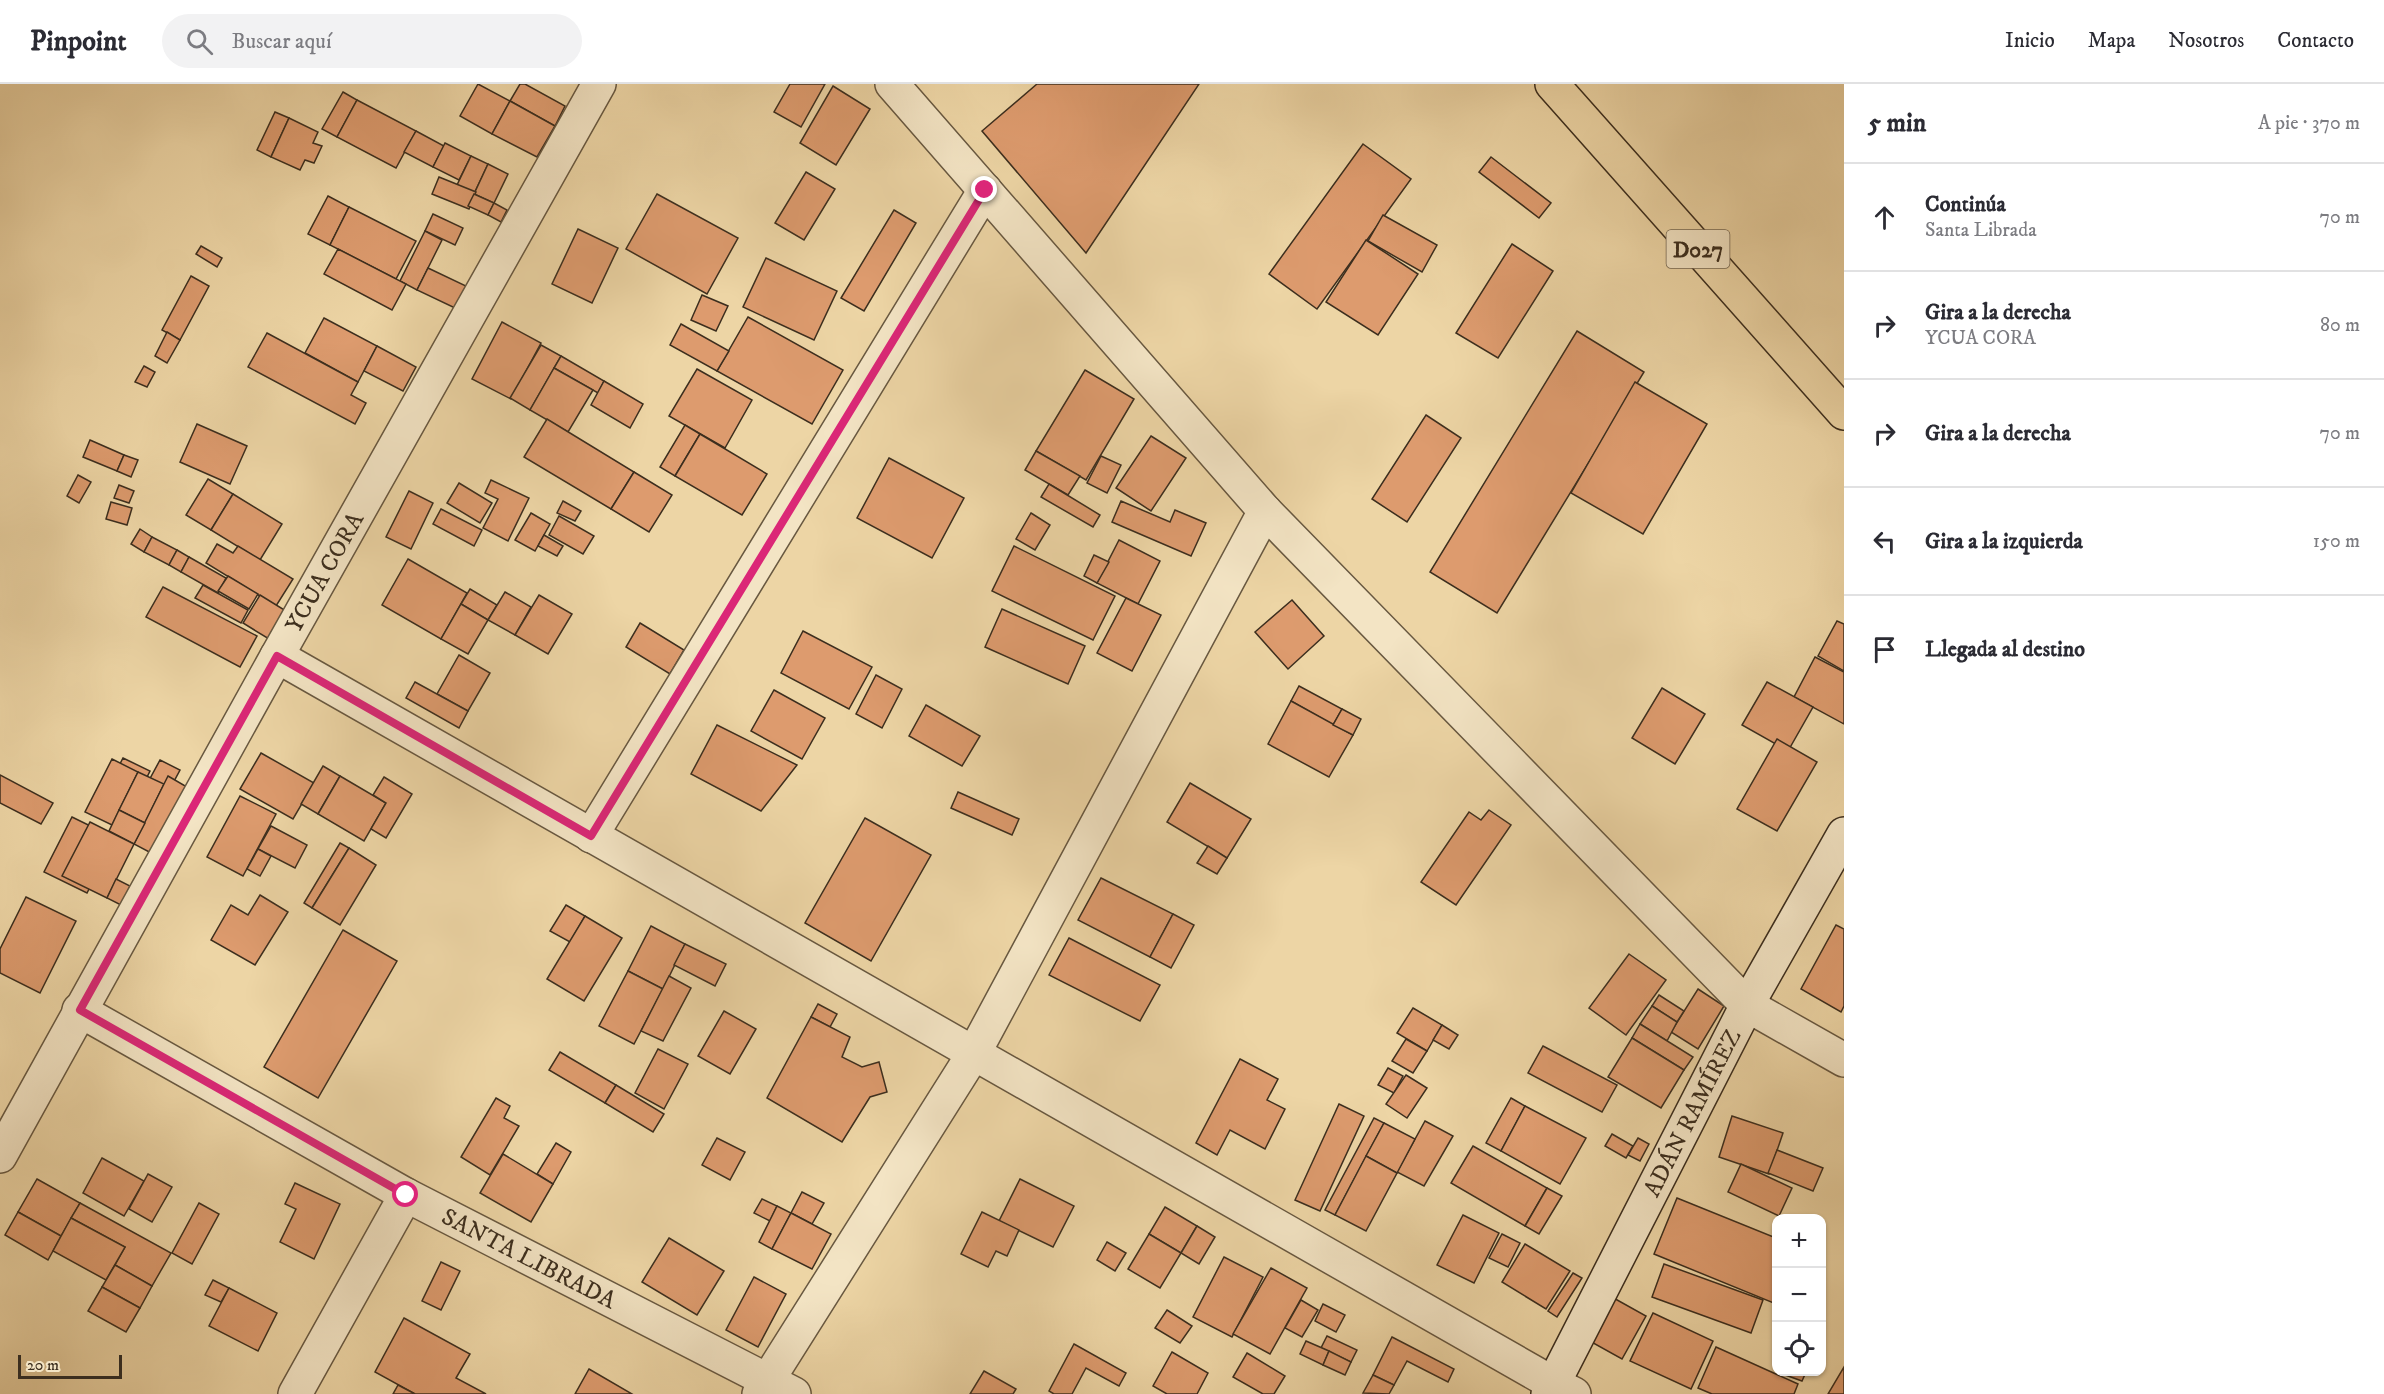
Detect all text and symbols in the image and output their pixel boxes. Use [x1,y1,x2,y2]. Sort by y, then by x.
search box [162,14,582,68]
text: Pinpoint [30,24,126,59]
icon: search [183,25,216,58]
text: Buscar aquí [231,28,332,55]
text: Inicio [2005,28,2055,54]
text: Mapa [2088,28,2135,54]
text: Nosotros [2168,28,2244,54]
text: Contacto [2277,28,2354,54]
text: 5 min [1868,107,1926,140]
text: A pie · 370 m [2258,111,2360,136]
route end [971,176,997,202]
text: Continúa [1925,191,2006,218]
icon: ahead [1868,201,1901,234]
text: 70 m [2319,205,2360,230]
text: Santa Librada [1925,218,2037,243]
road number: D027 [1666,230,1730,268]
text: Gira a la derecha [1925,299,2071,326]
icon: right [1868,309,1901,342]
text: 80 m [2320,313,2360,338]
text: YCUA CORA [1925,326,2036,351]
icon: right [1868,417,1901,450]
text: Gira a la derecha [1925,420,2071,447]
text: 70 m [2319,421,2360,446]
street label: YCUA CORA [279,507,371,638]
icon: left [1868,525,1901,558]
text: Gira a la izquierda [1925,528,2083,555]
text: 150 m [2313,529,2360,554]
icon: arrive [1868,633,1901,666]
text: Llegada al destino [1925,636,2085,663]
street label: ADÁN RAMÍREZ [1637,1024,1748,1202]
route start [392,1181,418,1207]
street label: SANTA LIBRADA [436,1202,621,1316]
map controls [1772,1214,1826,1376]
button: + [1772,1214,1826,1268]
button: − [1772,1268,1826,1322]
button: locate [1772,1322,1826,1376]
scale bar [18,1352,122,1380]
text: 20 m [27,1355,59,1375]

